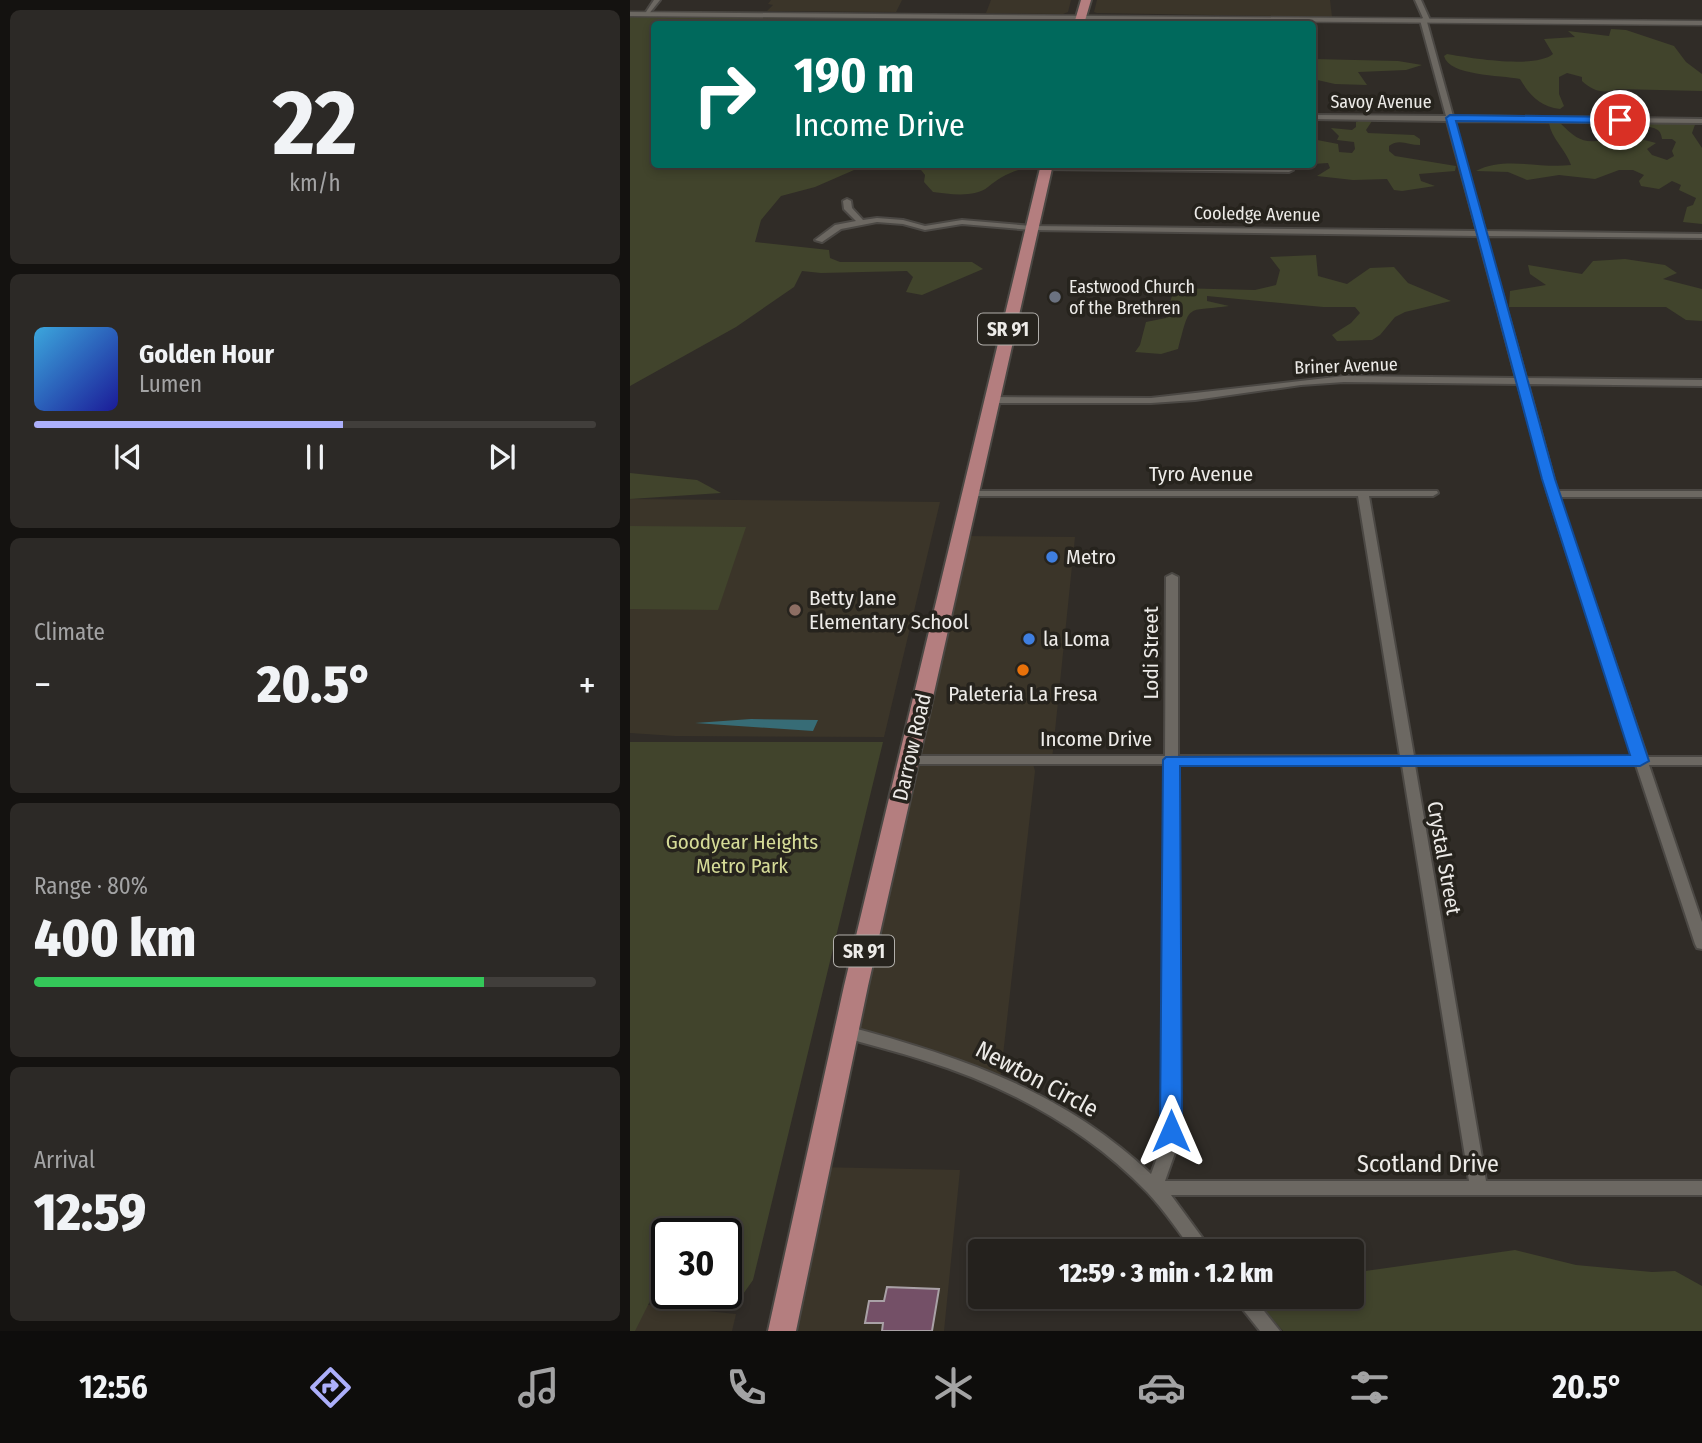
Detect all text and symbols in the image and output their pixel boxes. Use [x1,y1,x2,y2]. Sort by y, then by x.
text: 190 m [794,46,914,105]
icon: right [679,49,770,140]
text: 22 [273,69,357,178]
pin [1590,90,1650,150]
street label: Savoy Avenue [1330,91,1432,113]
icon: arrive [1601,101,1639,139]
text: Income Drive [794,106,965,144]
text: km/h [289,169,341,197]
street label: Cooledge Avenue [1194,202,1320,226]
place label: Eastwood Church of the Brethren [1069,276,1195,319]
marker: Eastwood Church of the Brethren [1047,289,1063,305]
road number: SR 91 [978,314,1038,344]
text: Golden Hour [139,339,274,370]
street label: Briner Avenue [1294,353,1398,379]
text: Lumen [139,370,202,398]
icon: previous [109,438,147,476]
icon: pause [296,438,334,476]
icon: next [483,438,521,476]
street label: Tyro Avenue [1149,461,1253,487]
place label: Metro [1066,544,1116,570]
marker: Metro [1044,549,1060,565]
place label: Betty Jane Elementary School [809,585,969,635]
marker: Betty Jane Elementary School [787,602,803,618]
street label: Lodi Street [1138,606,1164,700]
text: Climate [34,618,105,646]
place label: la Loma [1043,626,1110,652]
marker: la Loma [1021,631,1037,647]
text: 20.5° [257,653,373,716]
text: − [34,662,51,708]
text: + [579,662,596,708]
marker: Paleteria La Fresa [1015,662,1031,678]
place label: Paleteria La Fresa [948,681,1098,707]
street label: Darrow Road [887,691,937,803]
street label: Income Drive [1040,726,1152,752]
street label: Crystal Street [1421,799,1467,917]
park label: Goodyear Heights Metro Park [666,829,818,879]
text: Range · 80% [34,872,148,900]
text: 400 km [34,907,196,970]
road number: SR 91 [834,936,894,967]
street label: Newton Circle [971,1035,1103,1123]
position arrow [1134,1094,1208,1168]
text: Arrival [34,1146,95,1174]
street label: Scotland Drive [1357,1150,1499,1178]
text: 12:59 [34,1181,146,1244]
speed limit sign: 30 [651,1218,742,1309]
text: 12:59 · 3 min · 1.2 km [1059,1258,1273,1289]
icon: directions [306,1363,355,1412]
icon: music [514,1363,563,1412]
icon: phone [722,1363,771,1412]
icon: climate [929,1363,978,1412]
icon: car [1137,1363,1186,1412]
icon: filters [1345,1363,1394,1412]
text: 12:56 [79,1368,148,1406]
text: 20.5° [1552,1368,1623,1406]

